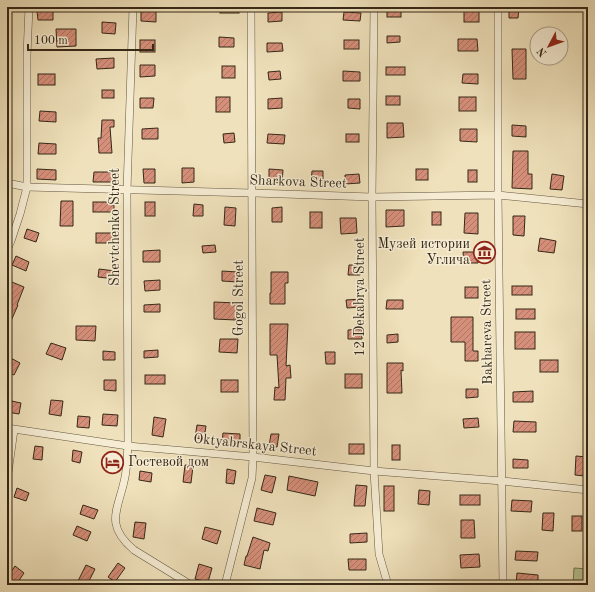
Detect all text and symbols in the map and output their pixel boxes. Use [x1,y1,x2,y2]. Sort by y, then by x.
scale bar [28,26,153,52]
north arrow [529,26,569,66]
text: 100 m [34,35,68,47]
text: N [535,44,549,58]
street label: Shevtchenko Street [108,168,122,286]
street label: Sharkova Street [249,173,347,191]
street label: 12 Dekabrya Street [353,237,367,357]
place label: Музей истории Углича [377,237,470,267]
museum icon: Музей истории Углича [472,239,498,265]
street label: Gogol Street [232,260,246,336]
street label: Bakhareva Street [479,279,495,385]
street label: Oktyabrskaya Street [193,432,317,458]
hotel icon: Гостевой дом [99,449,125,475]
place label: Гостевой дом [128,455,209,469]

